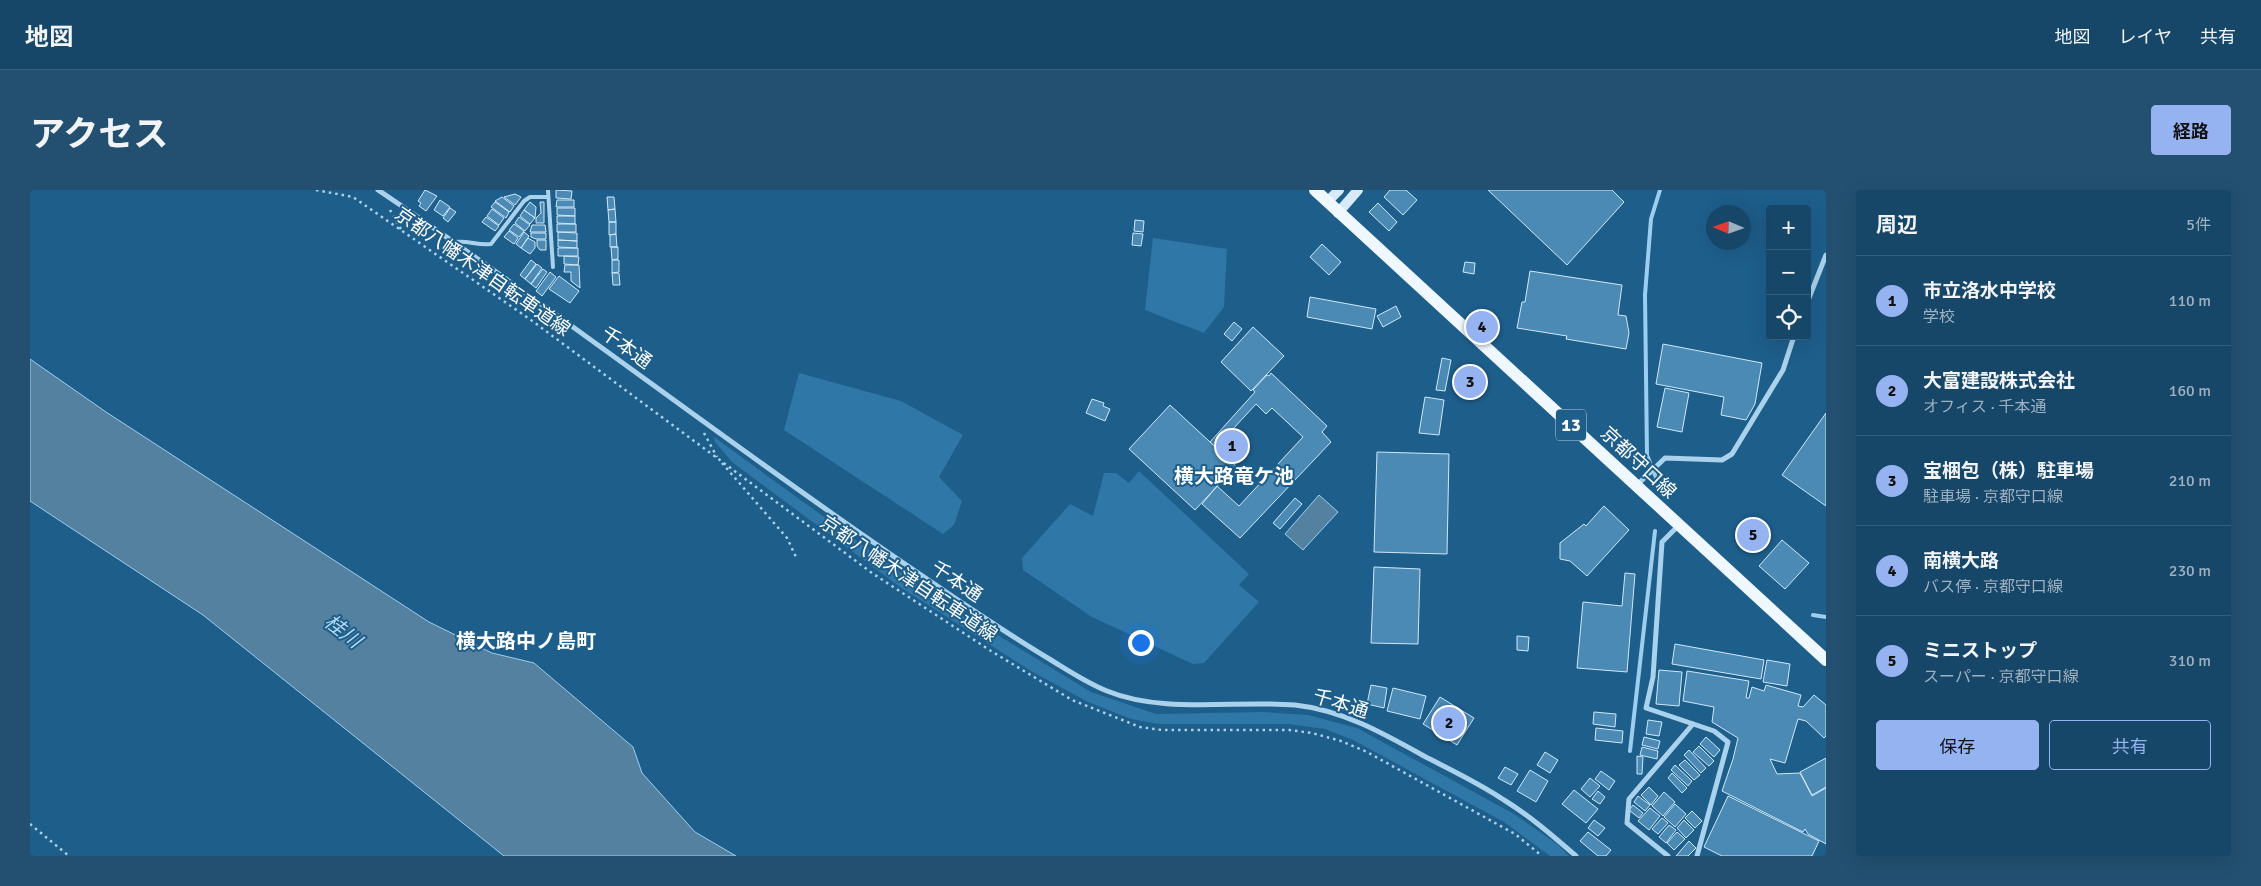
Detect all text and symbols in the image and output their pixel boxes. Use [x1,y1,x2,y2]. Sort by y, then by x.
text: 地図 [25,22,73,52]
text: 地図 [2055,26,2091,48]
text: レイヤ [2119,26,2172,48]
text: 共有 [2200,26,2236,48]
button: 経路 [2151,105,2231,155]
text: アクセス [30,113,168,156]
street label: 京都八幡木津自転車道線 [390,202,575,342]
north arrow [1706,205,1751,250]
map controls [1766,205,1811,340]
button: + [1766,205,1811,250]
text: 周辺 [1876,212,1918,238]
text: 5件 [2186,215,2211,235]
button: − [1766,250,1811,295]
text: 市立洛水中学校 [1923,279,2056,303]
text: 1 [1888,291,1896,311]
text: 110 m [2169,291,2211,311]
button: locate [1766,295,1811,340]
text: 学校 [1923,307,1955,327]
pin: 4 [1466,308,1498,346]
street label: 千本通 [596,321,657,374]
pin: 3 [1454,363,1486,401]
text: 大富建設株式会社 [1923,369,2075,393]
text: 2 [1888,381,1896,401]
text: 160 m [2169,381,2211,401]
text: オフィス · 千本通 [1923,397,2047,417]
road number: 13 [1556,410,1586,440]
street label: 京都守口線 [1595,422,1681,504]
pin: 1 [1216,427,1248,465]
text: 宝梱包（株）駐車場 [1923,459,2094,483]
district label: 横大路竜ケ池 [1174,464,1294,489]
text: 3 [1888,471,1896,491]
text: 210 m [2169,471,2211,491]
text: 駐車場 · 京都守口線 [1923,487,2063,507]
street label: 京都八幡木津自転車道線 [815,510,1002,647]
pin: 5 [1737,516,1769,554]
text: 南横大路 [1923,549,1999,573]
street label: 千本通 [926,556,987,608]
text: 4 [1888,561,1896,581]
text: 230 m [2169,561,2211,581]
text: バス停 · 京都守口線 [1923,577,2063,597]
water label: 桂川 [319,609,368,655]
district label: 横大路中ノ島町 [456,629,596,654]
your location [1128,630,1154,656]
text: ミニストップ [1923,639,2037,663]
text: 5 [1888,651,1896,671]
text: 310 m [2169,651,2211,671]
text: スーパー · 京都守口線 [1923,667,2079,687]
street label: 千本通 [1310,684,1371,724]
pin: 2 [1433,704,1465,742]
button: 保存 [1876,720,2039,770]
button: 共有 [2049,720,2211,770]

